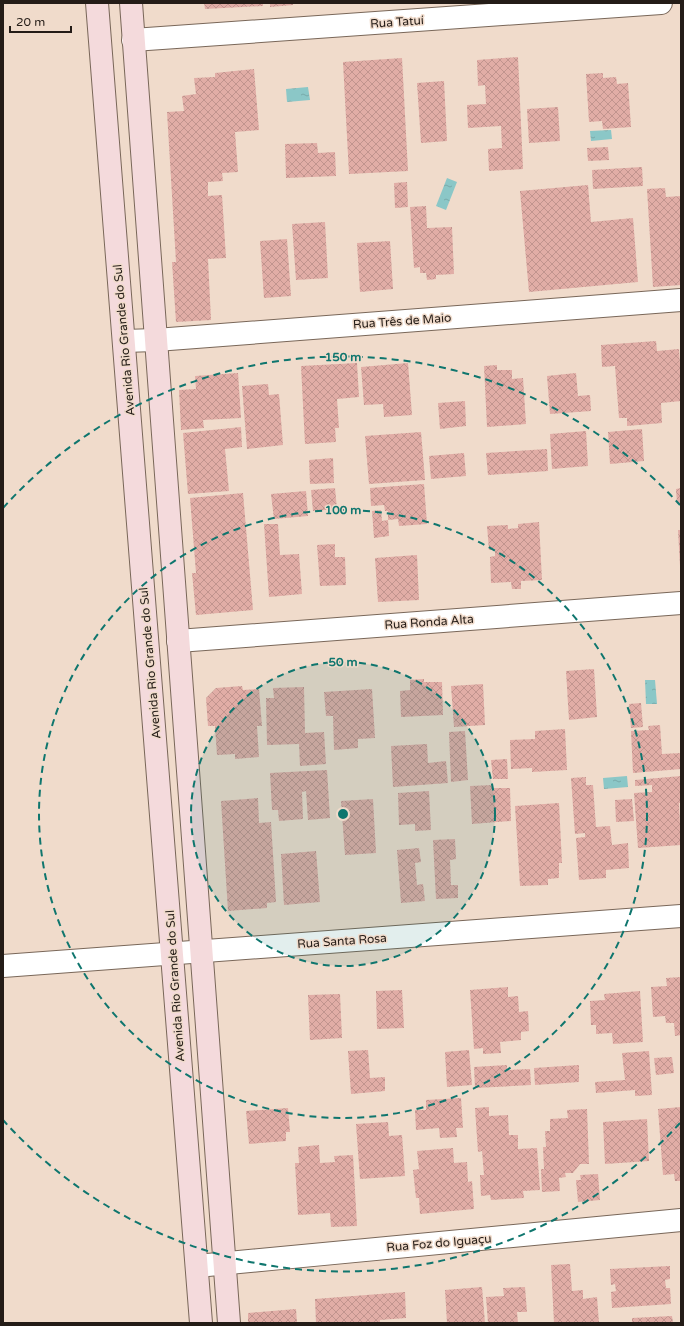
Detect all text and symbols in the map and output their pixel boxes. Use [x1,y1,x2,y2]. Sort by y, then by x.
scale bar [10,8,71,34]
street label: Rua Tatuí [370,13,424,31]
text: 20 m [16,15,45,29]
street label: Avenida Rio Grande do Sul [110,264,138,416]
street label: Rua Três de Maio [352,311,452,331]
text: 150 m [325,350,361,364]
text: 100 m [325,503,361,517]
street label: Avenida Rio Grande do Sul [136,587,164,739]
street label: Rua Ronda Alta [384,612,474,632]
text: 50 m [328,655,358,669]
centre of rings [336,807,350,821]
street label: Avenida Rio Grande do Sul [163,910,187,1062]
street label: Rua Santa Rosa [297,931,387,951]
street label: Rua Foz do Iguaçu [386,1231,492,1255]

